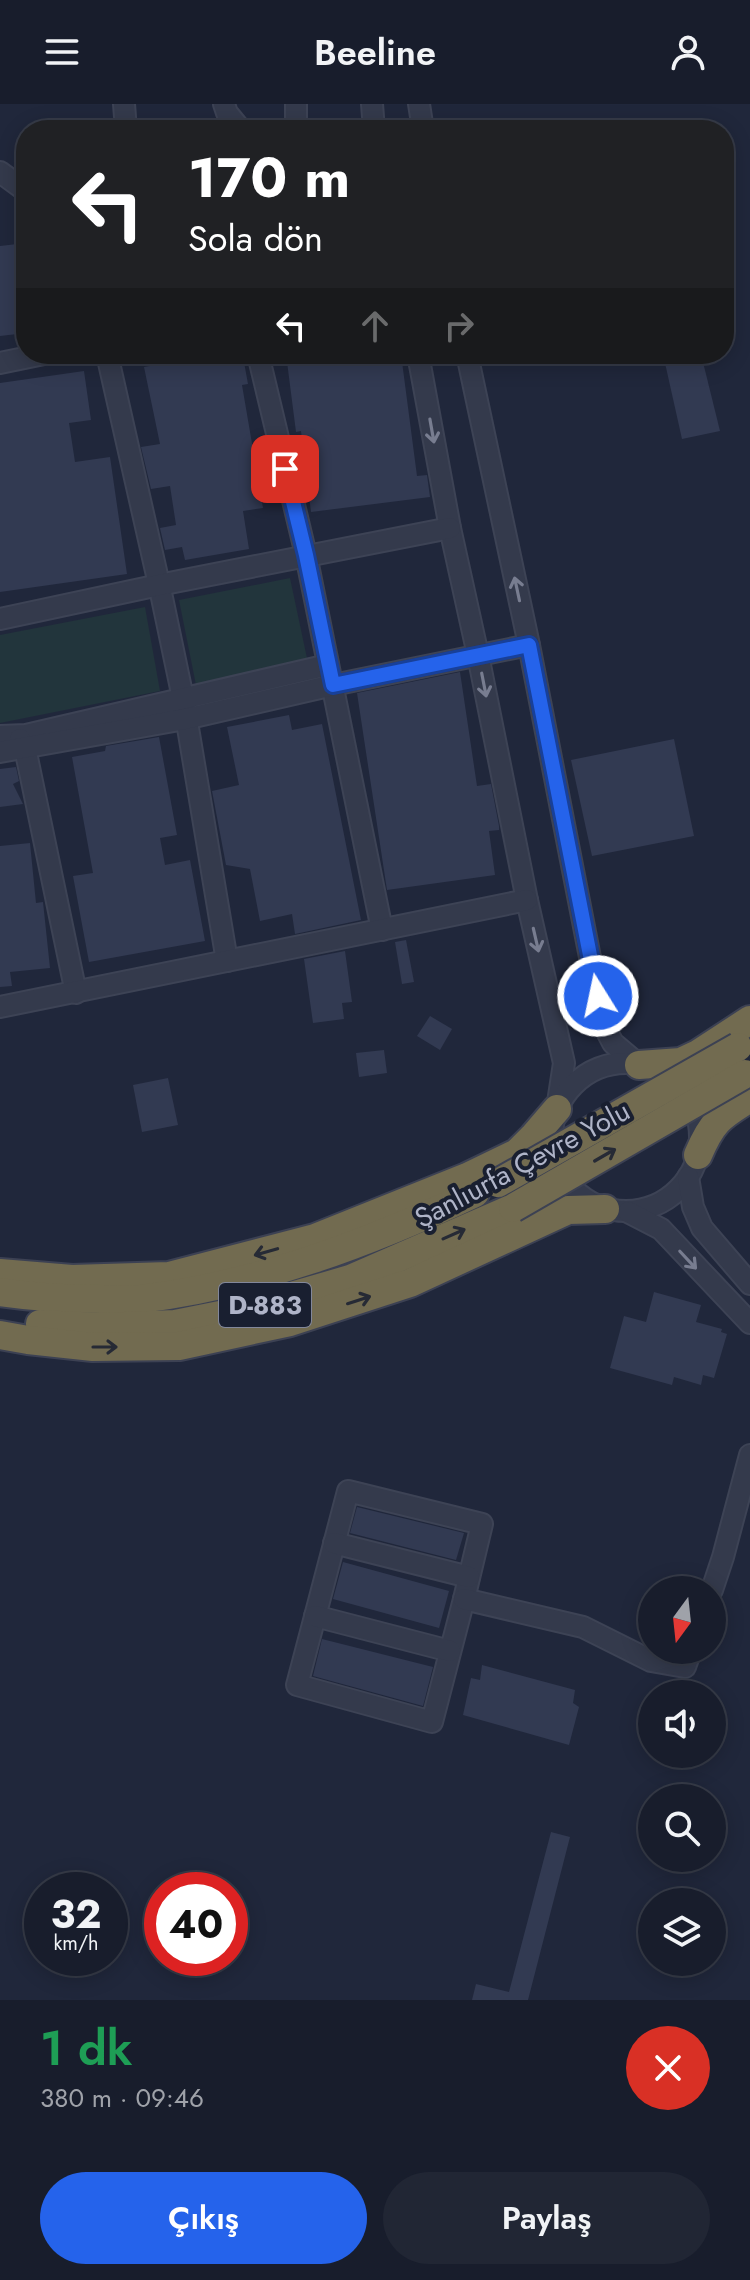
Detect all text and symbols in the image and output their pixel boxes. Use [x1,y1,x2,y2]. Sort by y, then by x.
text: Beeline [314,26,436,78]
icon: menu [40,30,84,74]
icon: person [666,30,710,74]
text: 170 m [188,137,350,218]
icon: left [56,152,160,256]
text: Sola dön [188,212,323,264]
icon: left [269,304,313,348]
icon: ahead [353,304,397,348]
icon: right [437,304,481,348]
one-way arrow [426,418,441,443]
pin [251,435,319,503]
icon: arrive [263,447,307,491]
one-way arrow [509,577,524,602]
one-way arrow [478,672,493,698]
one-way arrow [529,927,544,953]
position arrow [556,954,640,1038]
street label: Şanlıurfa Çevre Yolu [407,1090,637,1238]
one-way arrow [593,1147,616,1163]
one-way arrow [442,1226,466,1241]
one-way arrow [253,1245,279,1260]
one-way arrow [679,1249,697,1269]
road number: D-883 [219,1283,311,1327]
one-way arrow [346,1291,371,1306]
one-way arrow [91,1339,118,1355]
north arrow [638,1576,726,1664]
map controls [638,1576,726,1976]
button: sound [638,1680,726,1768]
button: search [638,1784,726,1872]
speed limit sign: 40 [144,1872,248,1976]
text: 32 [50,1885,102,1943]
button: layers [638,1888,726,1976]
text: km/h [53,1929,99,1958]
text: 1 dk [40,2014,133,2083]
button: close [626,2026,710,2110]
text: 380 m · 09:46 [40,2079,204,2117]
button: Çıkış [40,2172,367,2264]
button: Paylaş [383,2172,710,2264]

